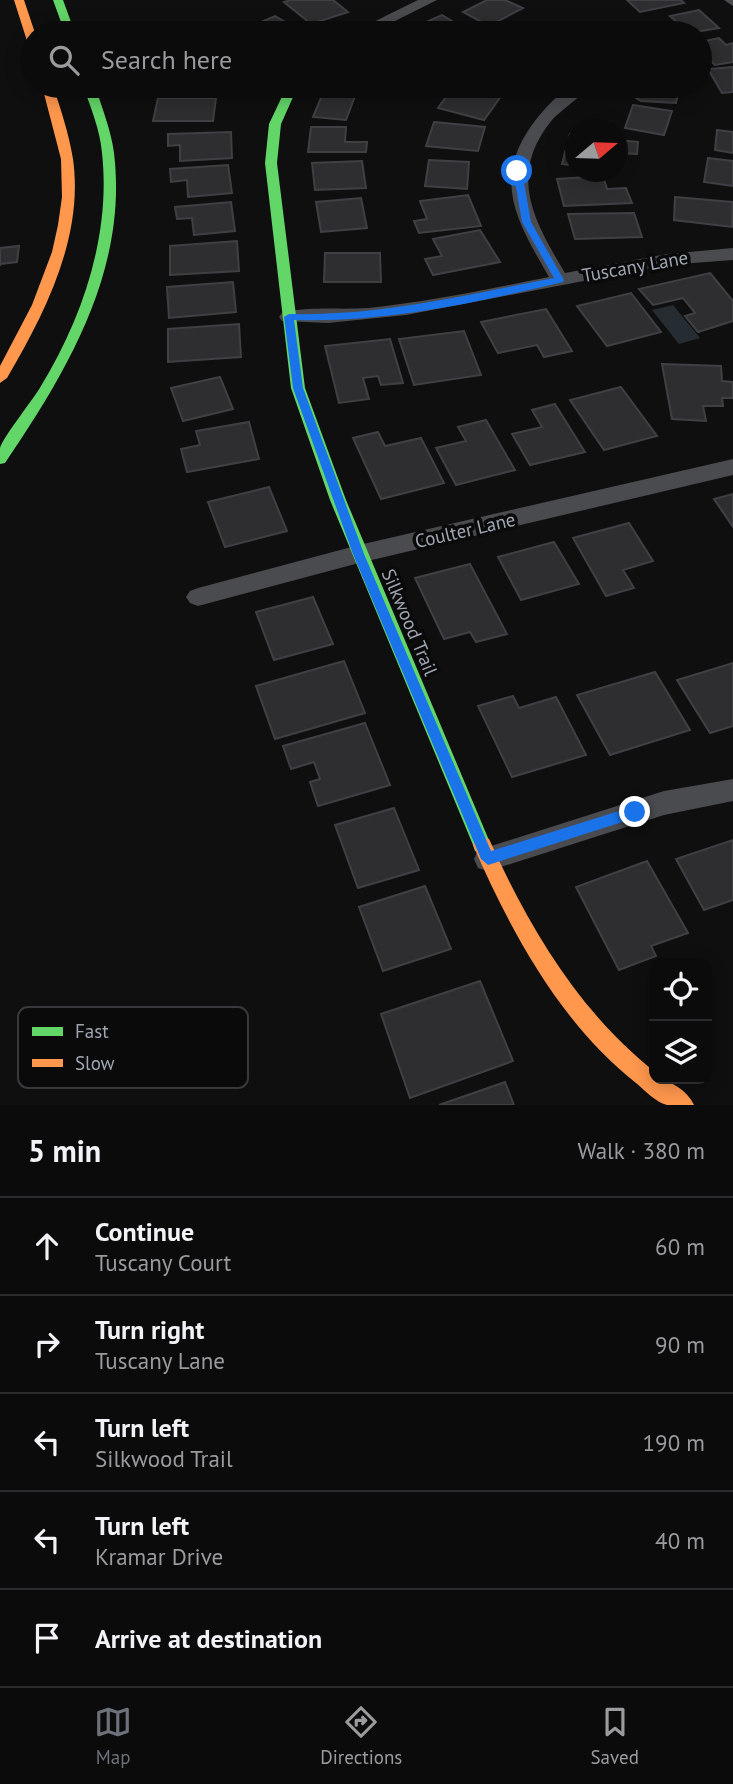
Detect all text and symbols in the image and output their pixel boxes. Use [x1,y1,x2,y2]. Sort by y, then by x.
search box [21,21,712,98]
icon: search [45,41,83,79]
text: Search here [101,43,232,76]
north arrow [565,119,628,182]
route start [501,155,532,186]
street label: Tuscany Lane [580,245,690,287]
street label: Coulter Lane [412,507,518,553]
street label: Silkwood Trail [377,565,443,679]
route end [619,796,650,827]
map controls [649,958,712,1084]
button: locate [649,958,712,1021]
legend [18,1007,248,1088]
text: Fast [75,1019,109,1043]
button: layers [649,1021,712,1084]
text: Slow [75,1051,115,1075]
text: 5 min [28,1131,101,1170]
text: Walk · 380 m [578,1136,705,1165]
text: Continue [95,1215,194,1248]
icon: ahead [28,1227,66,1265]
text: 60 m [655,1232,705,1261]
text: Tuscany Court [95,1248,231,1277]
text: Turn right [95,1313,204,1346]
icon: right [28,1325,66,1363]
text: 90 m [655,1330,705,1359]
text: Tuscany Lane [95,1346,225,1375]
text: Turn left [95,1411,189,1444]
icon: left [28,1423,66,1461]
text: 190 m [643,1428,705,1457]
text: Silkwood Trail [95,1444,233,1473]
text: Turn left [95,1509,189,1542]
icon: left [28,1521,66,1559]
text: 40 m [655,1526,705,1555]
text: Kramar Drive [95,1542,223,1571]
icon: arrive [28,1619,66,1657]
text: Arrive at destination [95,1622,322,1655]
tab: Map [94,1703,132,1769]
tab: Directions [320,1703,402,1769]
tab: Saved [591,1703,639,1769]

